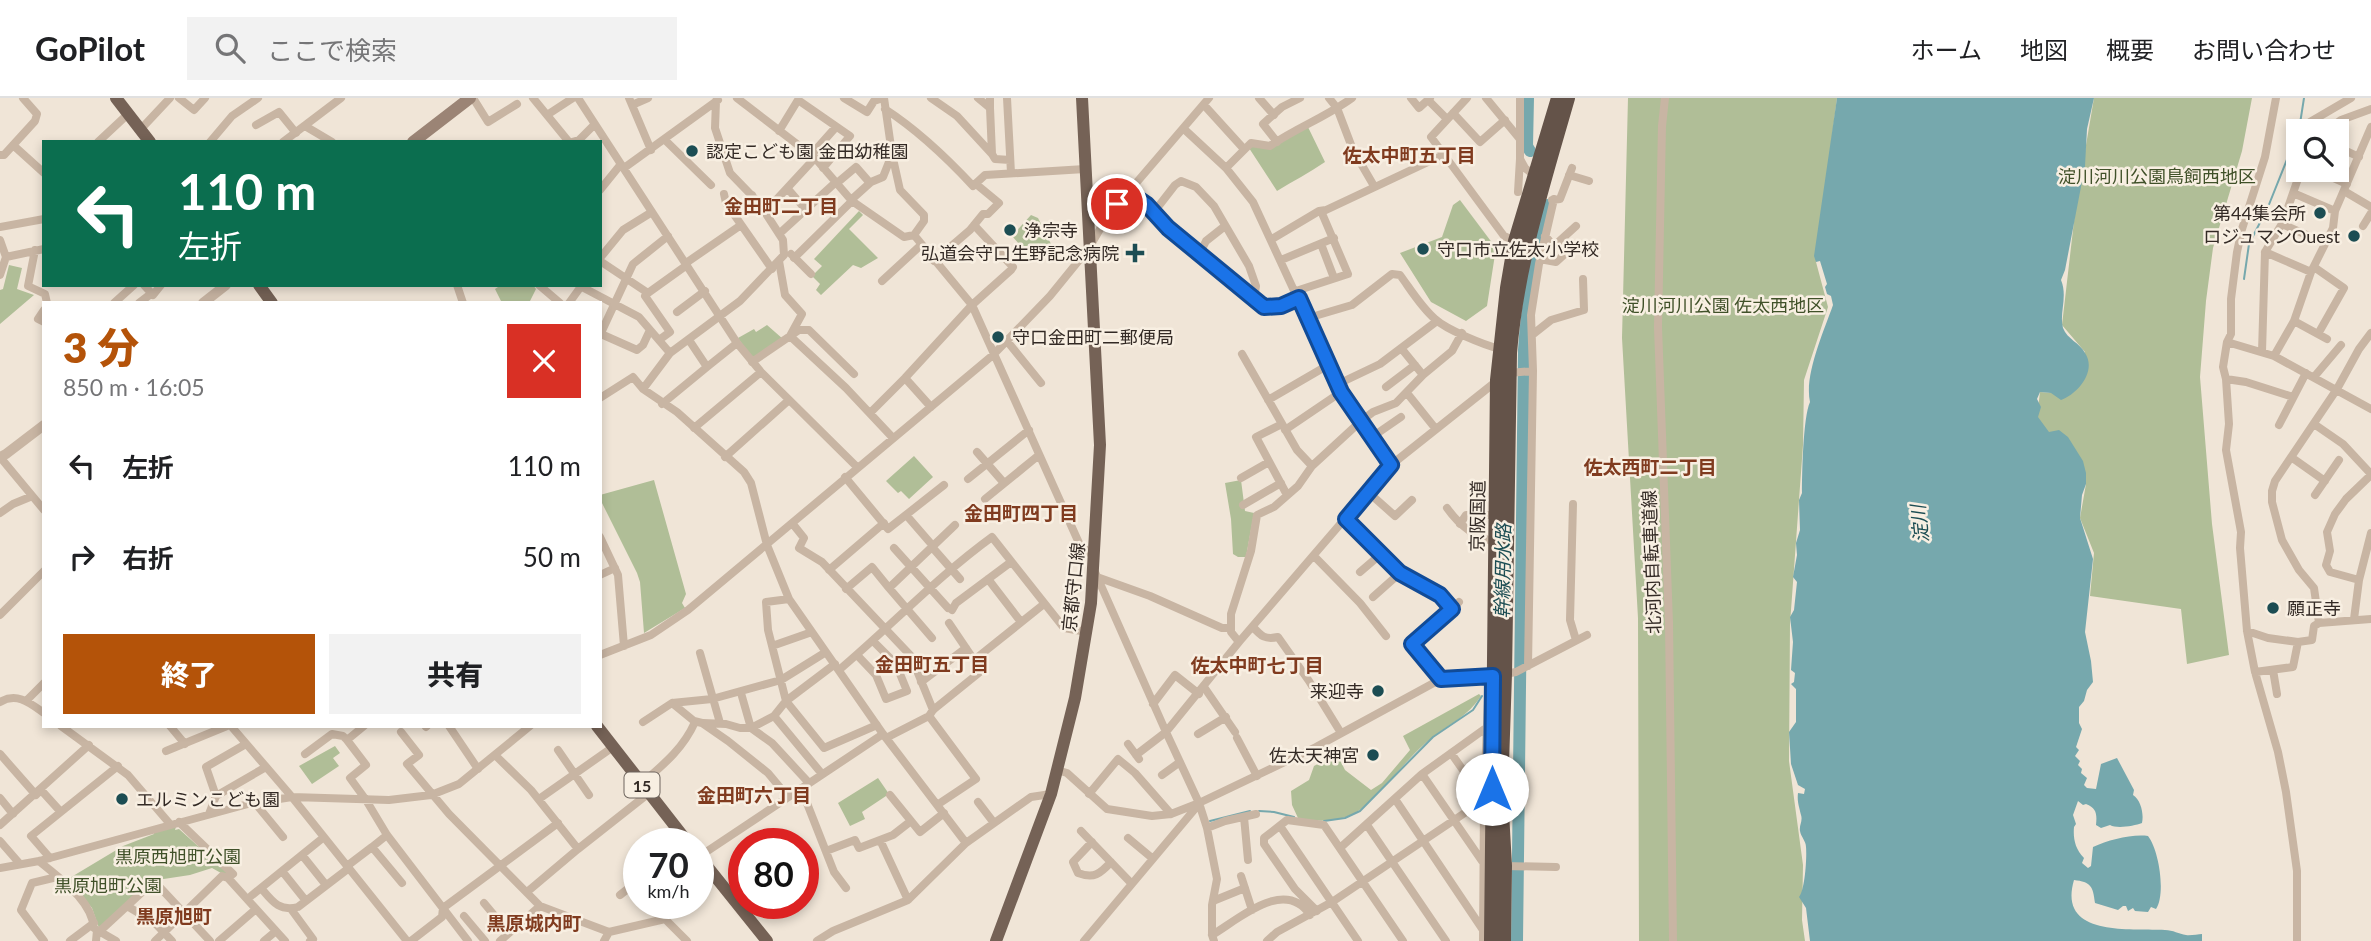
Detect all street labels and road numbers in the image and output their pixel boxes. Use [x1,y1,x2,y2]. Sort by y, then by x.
street label: 京阪国道 [1465,480,1489,552]
street label: 北河内自転車道線 [1637,490,1665,634]
street label: 京都守口線 [1057,541,1089,633]
road number: 15 [624,772,660,798]

